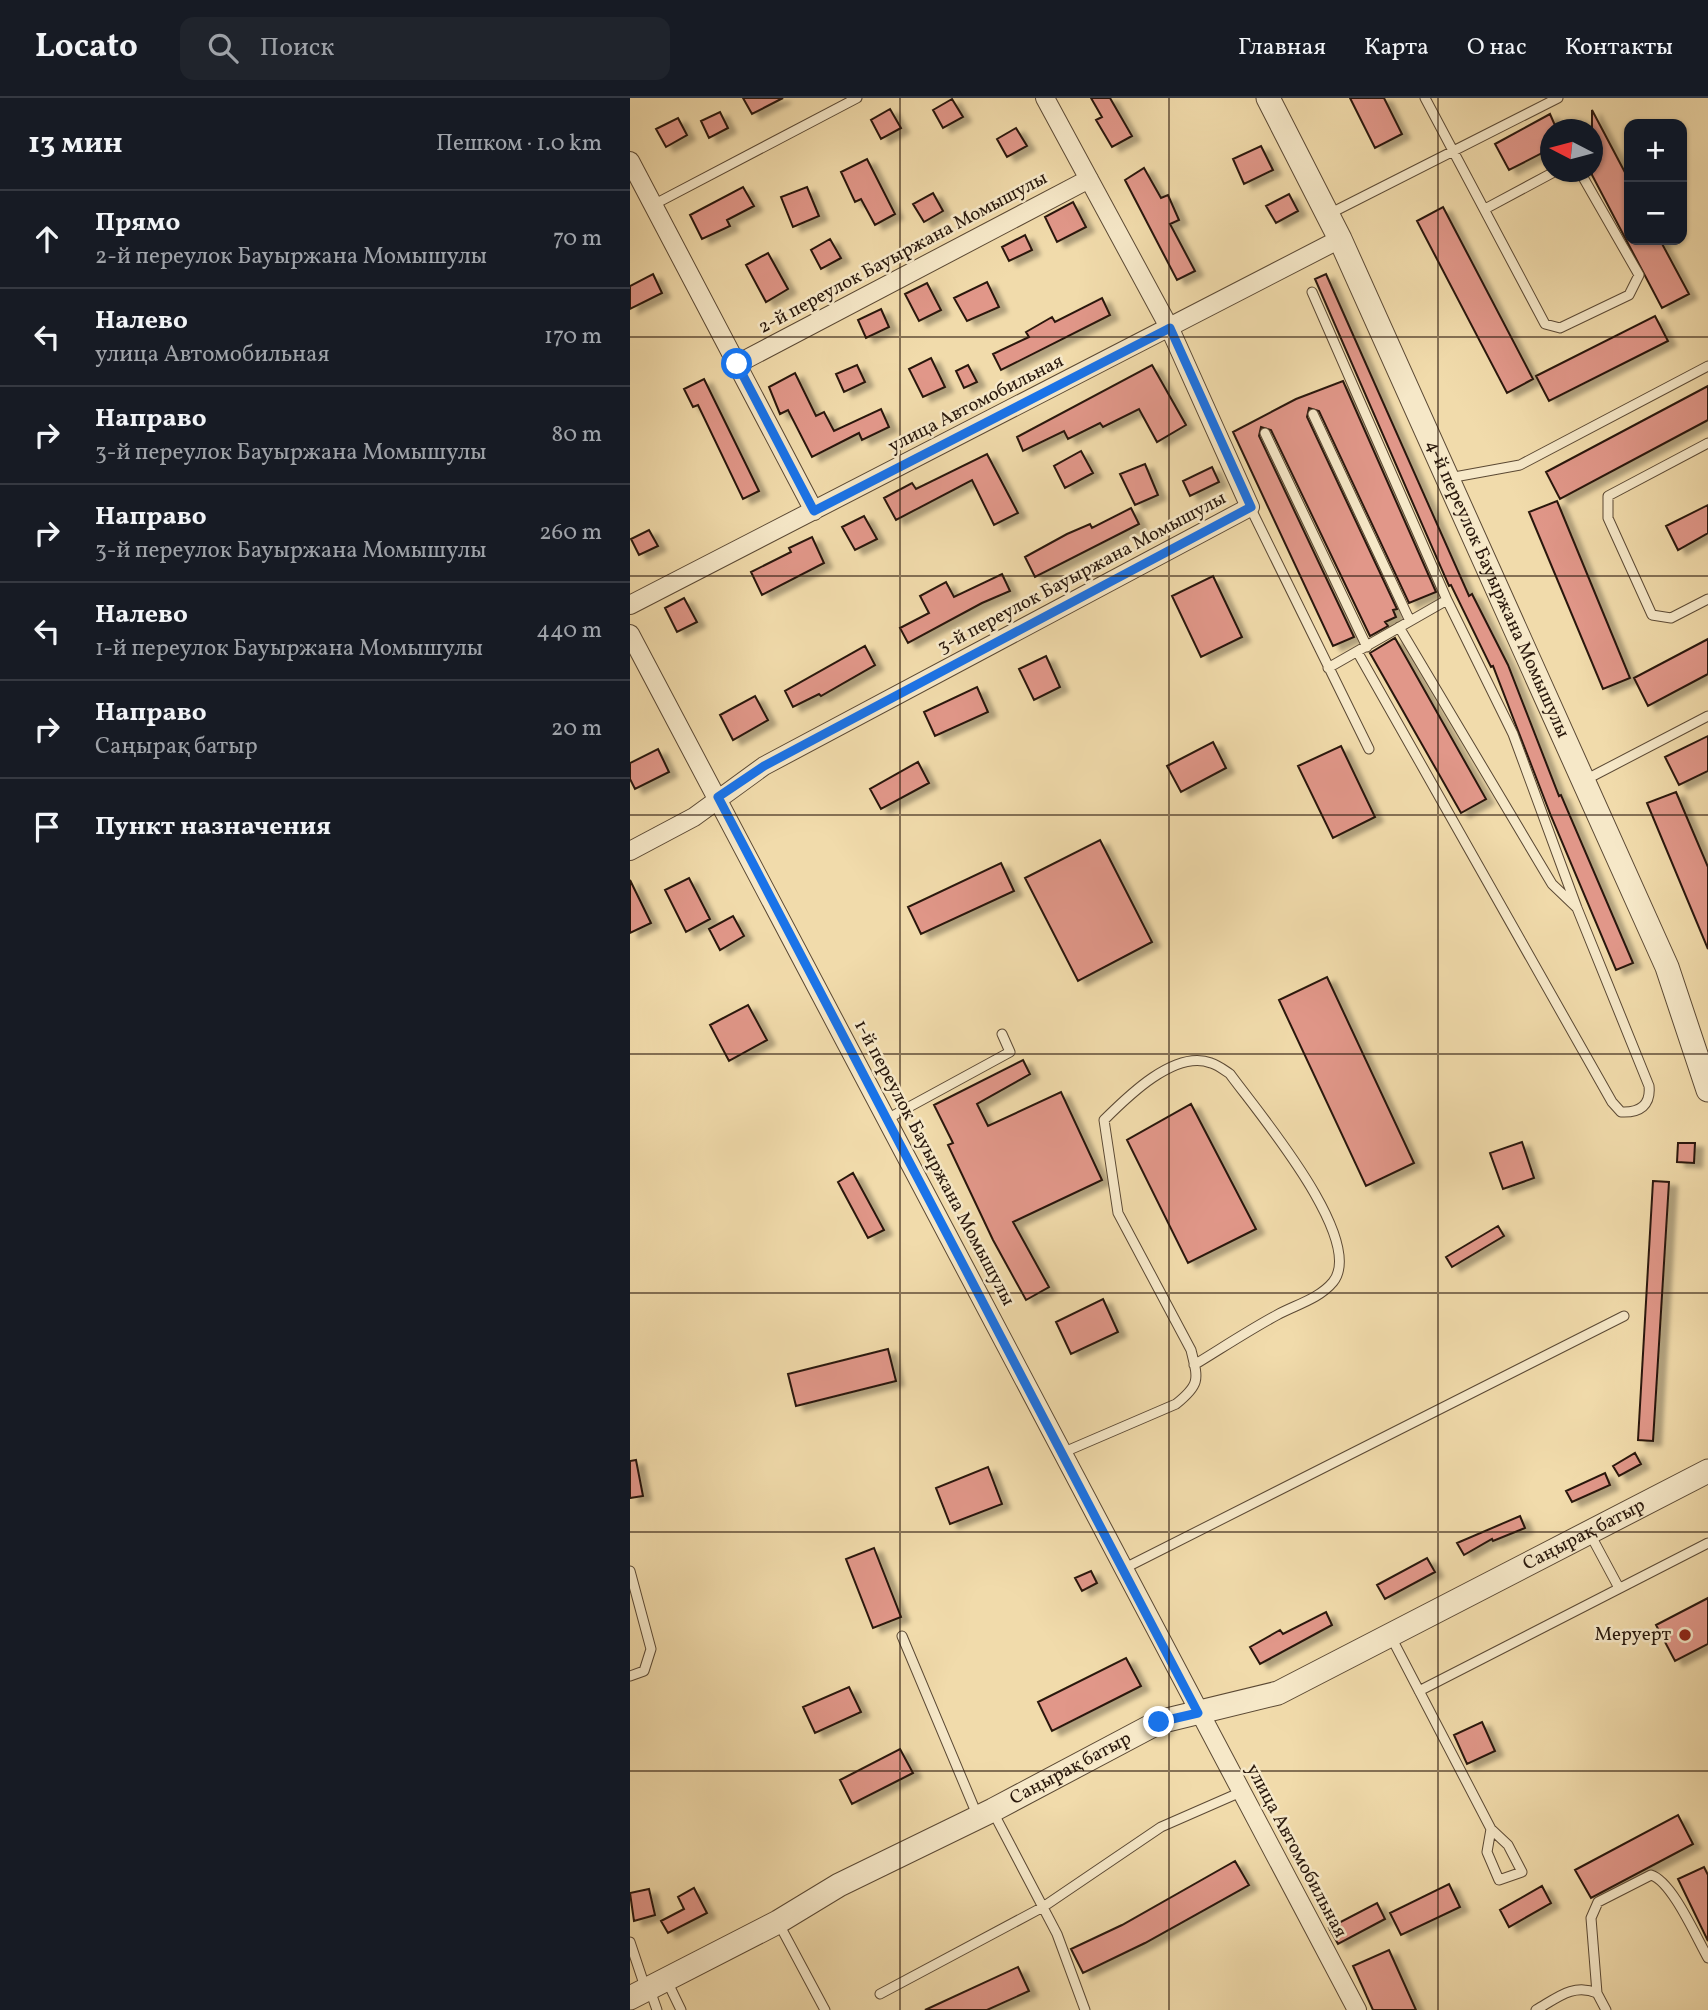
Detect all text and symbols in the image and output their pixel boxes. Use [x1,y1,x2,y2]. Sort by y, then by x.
search box [180,17,670,80]
text: Locato [35,25,138,71]
icon: search [204,29,242,67]
text: Поиск [260,30,334,66]
text: Главная [1238,31,1326,65]
text: Карта [1364,31,1429,65]
text: О нас [1467,31,1527,65]
text: Контакты [1565,31,1673,65]
north arrow [1540,119,1603,182]
map controls [1624,119,1687,245]
button: + [1624,119,1687,182]
text: 13 мин [28,123,123,165]
text: Пешком · 1.0 km [436,128,602,160]
street label: 2-й переулок Бауыржана Момышулы [754,165,1052,341]
button: − [1624,182,1687,245]
text: Прямо [95,205,180,241]
icon: ahead [28,220,66,258]
text: 70 m [553,223,602,255]
text: 2-й переулок Бауыржана Момышулы [95,241,487,273]
text: Налево [95,303,188,339]
icon: left [28,318,66,356]
text: 170 m [544,321,602,353]
text: улица Автомобильная [95,339,329,371]
route start [721,348,752,379]
street label: улица Автомобильная [884,348,1068,460]
text: Направо [95,401,207,437]
icon: right [28,416,66,454]
text: 80 m [552,419,602,451]
street label: 4-й переулок Бауыржана Момышулы [1419,436,1576,742]
text: 3-й переулок Бауыржана Момышулы [95,437,487,469]
street label: 3-й переулок Бауыржана Момышулы [933,486,1231,660]
text: Направо [95,499,207,535]
icon: right [28,514,66,552]
text: 260 m [539,517,602,549]
text: 3-й переулок Бауыржана Момышулы [95,535,487,567]
text: Налево [95,597,188,633]
icon: left [28,612,66,650]
text: 440 m [536,615,602,647]
text: 1-й переулок Бауыржана Момышулы [95,633,483,665]
text: Направо [95,695,207,731]
icon: right [28,710,66,748]
text: 20 m [551,713,602,745]
text: Саңырақ батыр [95,731,258,763]
icon: arrive [28,808,66,846]
text: Пункт назначения [95,809,331,845]
street label: 1-й переулок Бауыржана Момышулы [847,1015,1021,1311]
street label: Саңырақ батыр [1519,1492,1650,1577]
place label: Меруерт [1595,1622,1671,1648]
marker: Меруерт [1677,1627,1693,1643]
route end [1143,1706,1174,1737]
street label: Саңырақ батыр [1005,1726,1136,1812]
street label: улица Автомобильная [1239,1759,1353,1943]

